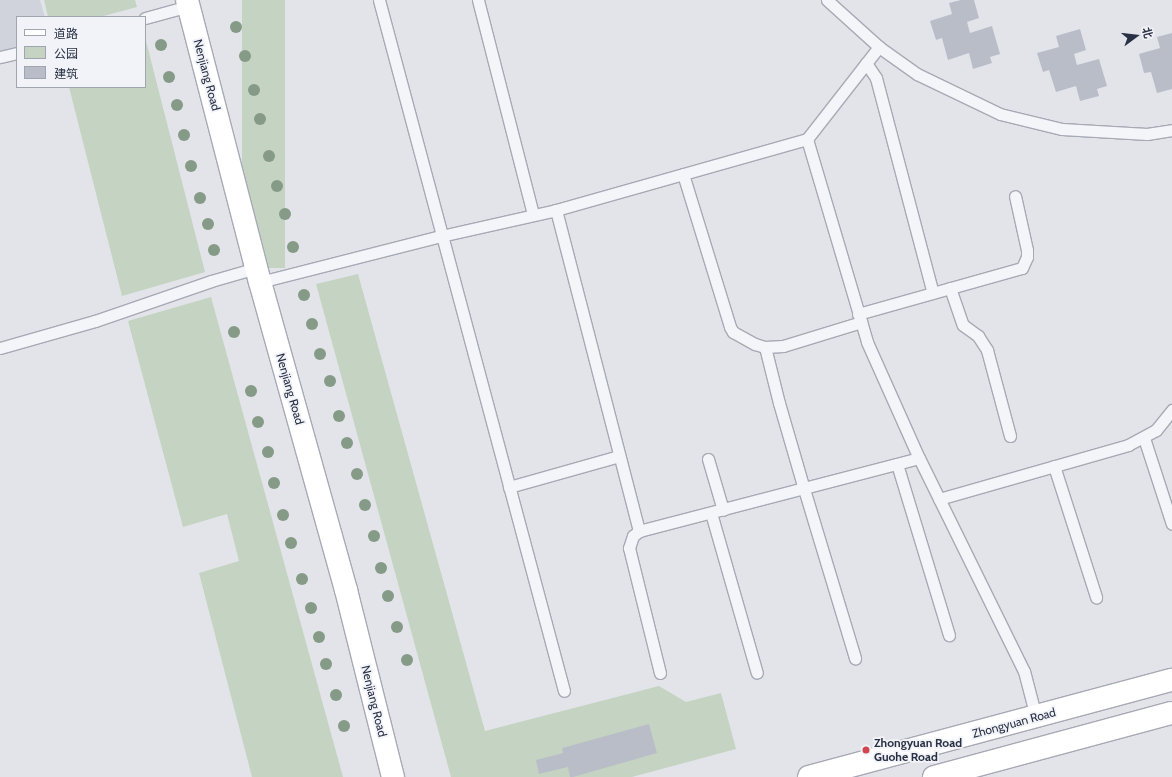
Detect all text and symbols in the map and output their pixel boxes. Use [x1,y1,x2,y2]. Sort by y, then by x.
legend [16,16,146,88]
north arrow [1116,16,1156,56]
text: 道路 [54,26,78,41]
text: 北 [1139,26,1156,40]
street label: Nenjiang Road [191,38,223,112]
text: 公园 [54,46,78,61]
text: 建筑 [54,66,78,81]
street label: Nenjiang Road [273,352,307,426]
street label: Nenjiang Road [358,664,390,738]
street label: Zhongyuan Road [971,705,1057,741]
place label: Zhongyuan Road Guohe Road [874,736,962,764]
marker: Zhongyuan Road Guohe Road [861,745,871,755]

